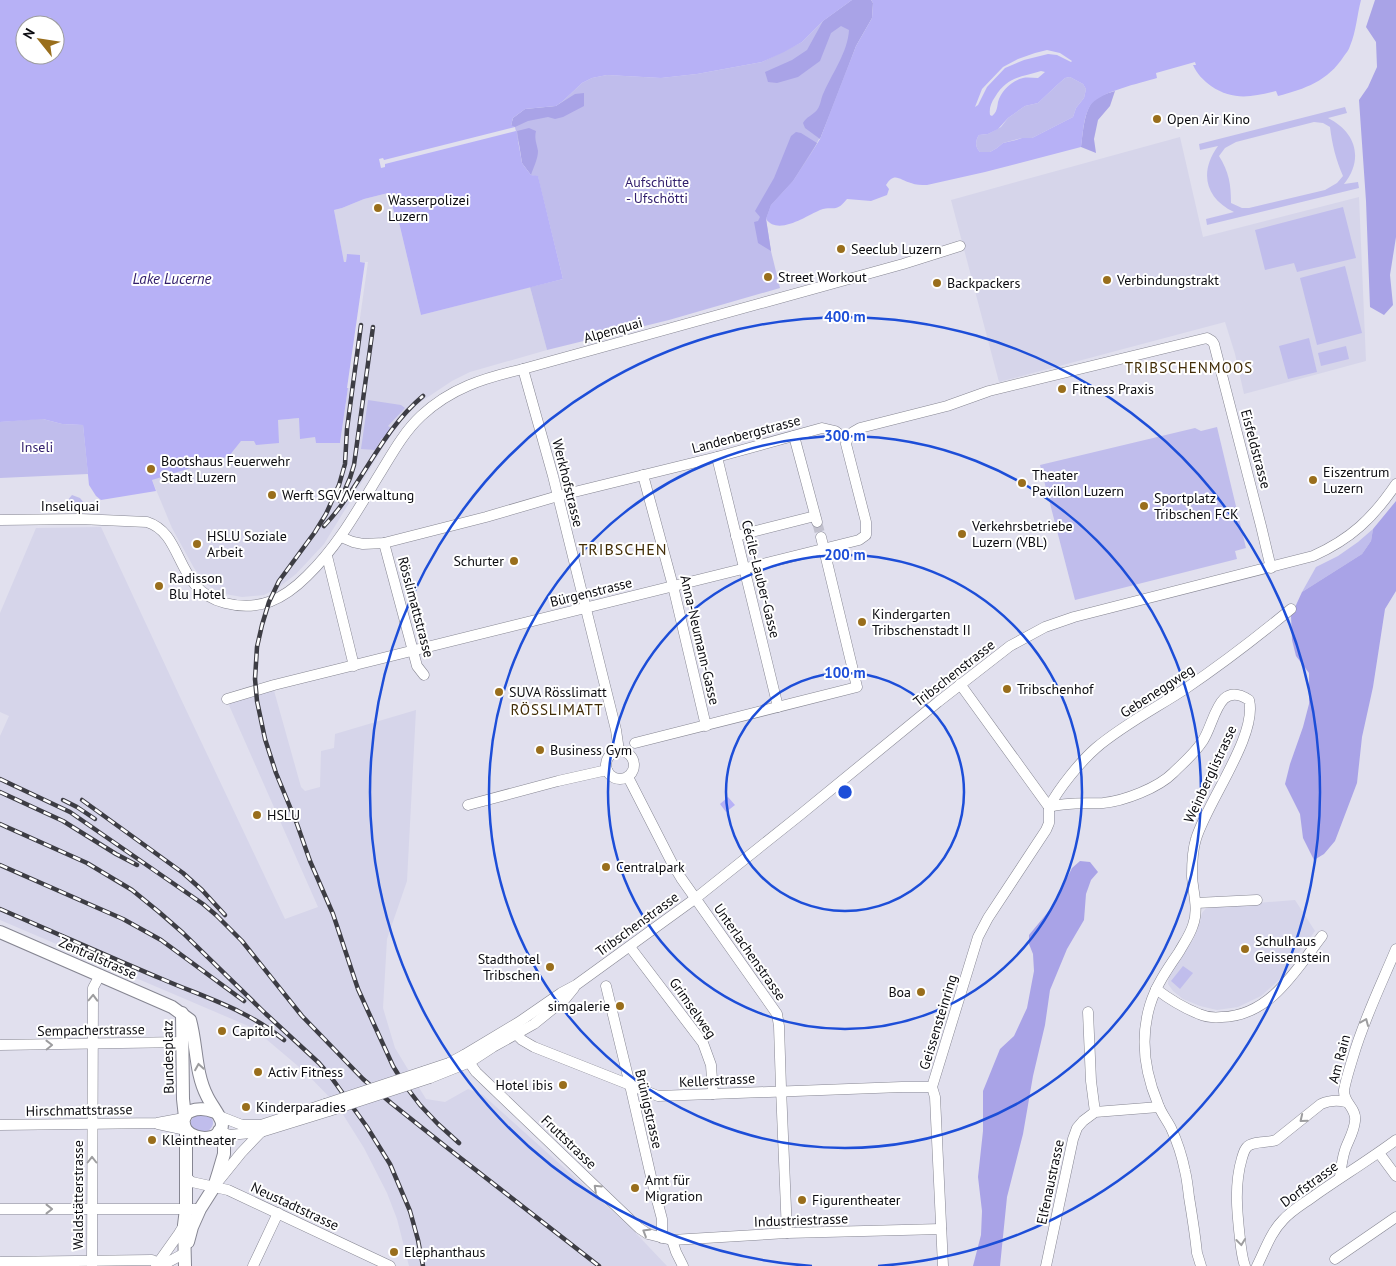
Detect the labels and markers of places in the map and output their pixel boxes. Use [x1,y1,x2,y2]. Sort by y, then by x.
place label: Open Air Kino [1167,110,1250,128]
marker: Open Air Kino [1151,113,1163,125]
place label: Wasserpolizei Luzern [388,191,469,225]
marker: Wasserpolizei Luzern [372,202,384,214]
place label: Seeclub Luzern [851,240,942,258]
marker: Seeclub Luzern [835,243,847,255]
place label: Street Workout [778,268,867,286]
marker: Street Workout [762,271,774,283]
place label: Verbindungstrakt [1116,271,1219,289]
place label: Backpackers [947,274,1020,292]
marker: Verbindungstrakt [1101,274,1113,286]
marker: Backpackers [931,277,943,289]
place label: Fitness Praxis [1072,380,1154,398]
marker: Fitness Praxis [1056,383,1068,395]
place label: Bootshaus Feuerwehr Stadt Luzern [161,452,290,486]
marker: Bootshaus Feuerwehr Stadt Luzern [145,463,157,475]
place label: Eiszentrum Luzern [1323,463,1389,497]
place label: Theater Pavillon Luzern [1032,466,1124,500]
marker: Eiszentrum Luzern [1307,474,1319,486]
marker: Theater Pavillon Luzern [1016,477,1028,489]
place label: Werft SGV/Verwaltung [282,486,414,504]
marker: Werft SGV/Verwaltung [266,489,278,501]
place label: Sportplatz Tribschen FCK [1154,489,1239,523]
marker: Sportplatz Tribschen FCK [1138,500,1150,512]
place label: Verkehrsbetriebe Luzern (VBL) [971,517,1073,551]
place label: HSLU Soziale Arbeit [207,527,287,561]
marker: Verkehrsbetriebe Luzern (VBL) [956,528,968,540]
marker: HSLU Soziale Arbeit [191,538,203,550]
place label: Schurter [453,552,504,570]
marker: Schurter [508,555,520,567]
place label: Radisson Blu Hotel [169,569,225,603]
marker: Radisson Blu Hotel [153,580,165,592]
place label: Kindergarten Tribschenstadt II [872,605,971,639]
marker: Kindergarten Tribschenstadt II [856,616,868,628]
place label: Tribschenhof [1017,680,1094,698]
place label: SUVA Rösslimatt [509,683,607,701]
marker: Tribschenhof [1001,683,1013,695]
marker: SUVA Rösslimatt [493,686,505,698]
place label: Business Gym [550,741,632,759]
marker: Business Gym [534,744,546,756]
centre of rings [836,783,854,801]
place label: HSLU [267,806,300,824]
marker: HSLU [251,809,263,821]
place label: Centralpark [616,858,685,876]
marker: Centralpark [600,861,612,873]
place label: Schulhaus Geissenstein [1255,932,1330,966]
marker: Schulhaus Geissenstein [1239,943,1251,955]
place label: Stadthotel Tribschen [478,950,540,984]
marker: Stadthotel Tribschen [544,961,556,973]
place label: Boa [888,983,911,1001]
marker: Boa [915,986,927,998]
place label: simgalerie [548,997,610,1015]
marker: simgalerie [614,1000,626,1012]
place label: Capitol [232,1022,274,1040]
marker: Capitol [216,1025,228,1037]
place label: Activ Fitness [268,1063,343,1081]
marker: Activ Fitness [252,1066,264,1078]
place label: Hotel ibis [496,1076,553,1094]
marker: Hotel ibis [557,1079,569,1091]
place label: Kinderparadies [256,1098,346,1116]
marker: Kinderparadies [240,1101,252,1113]
place label: Kleintheater [162,1131,236,1149]
marker: Kleintheater [146,1134,158,1146]
place label: Amt für Migration [645,1171,703,1205]
marker: Amt für Migration [629,1182,641,1194]
place label: Figurentheater [812,1191,901,1209]
marker: Figurentheater [796,1194,808,1206]
place label: Elephanthaus [404,1243,485,1261]
marker: Elephanthaus [388,1246,400,1258]

